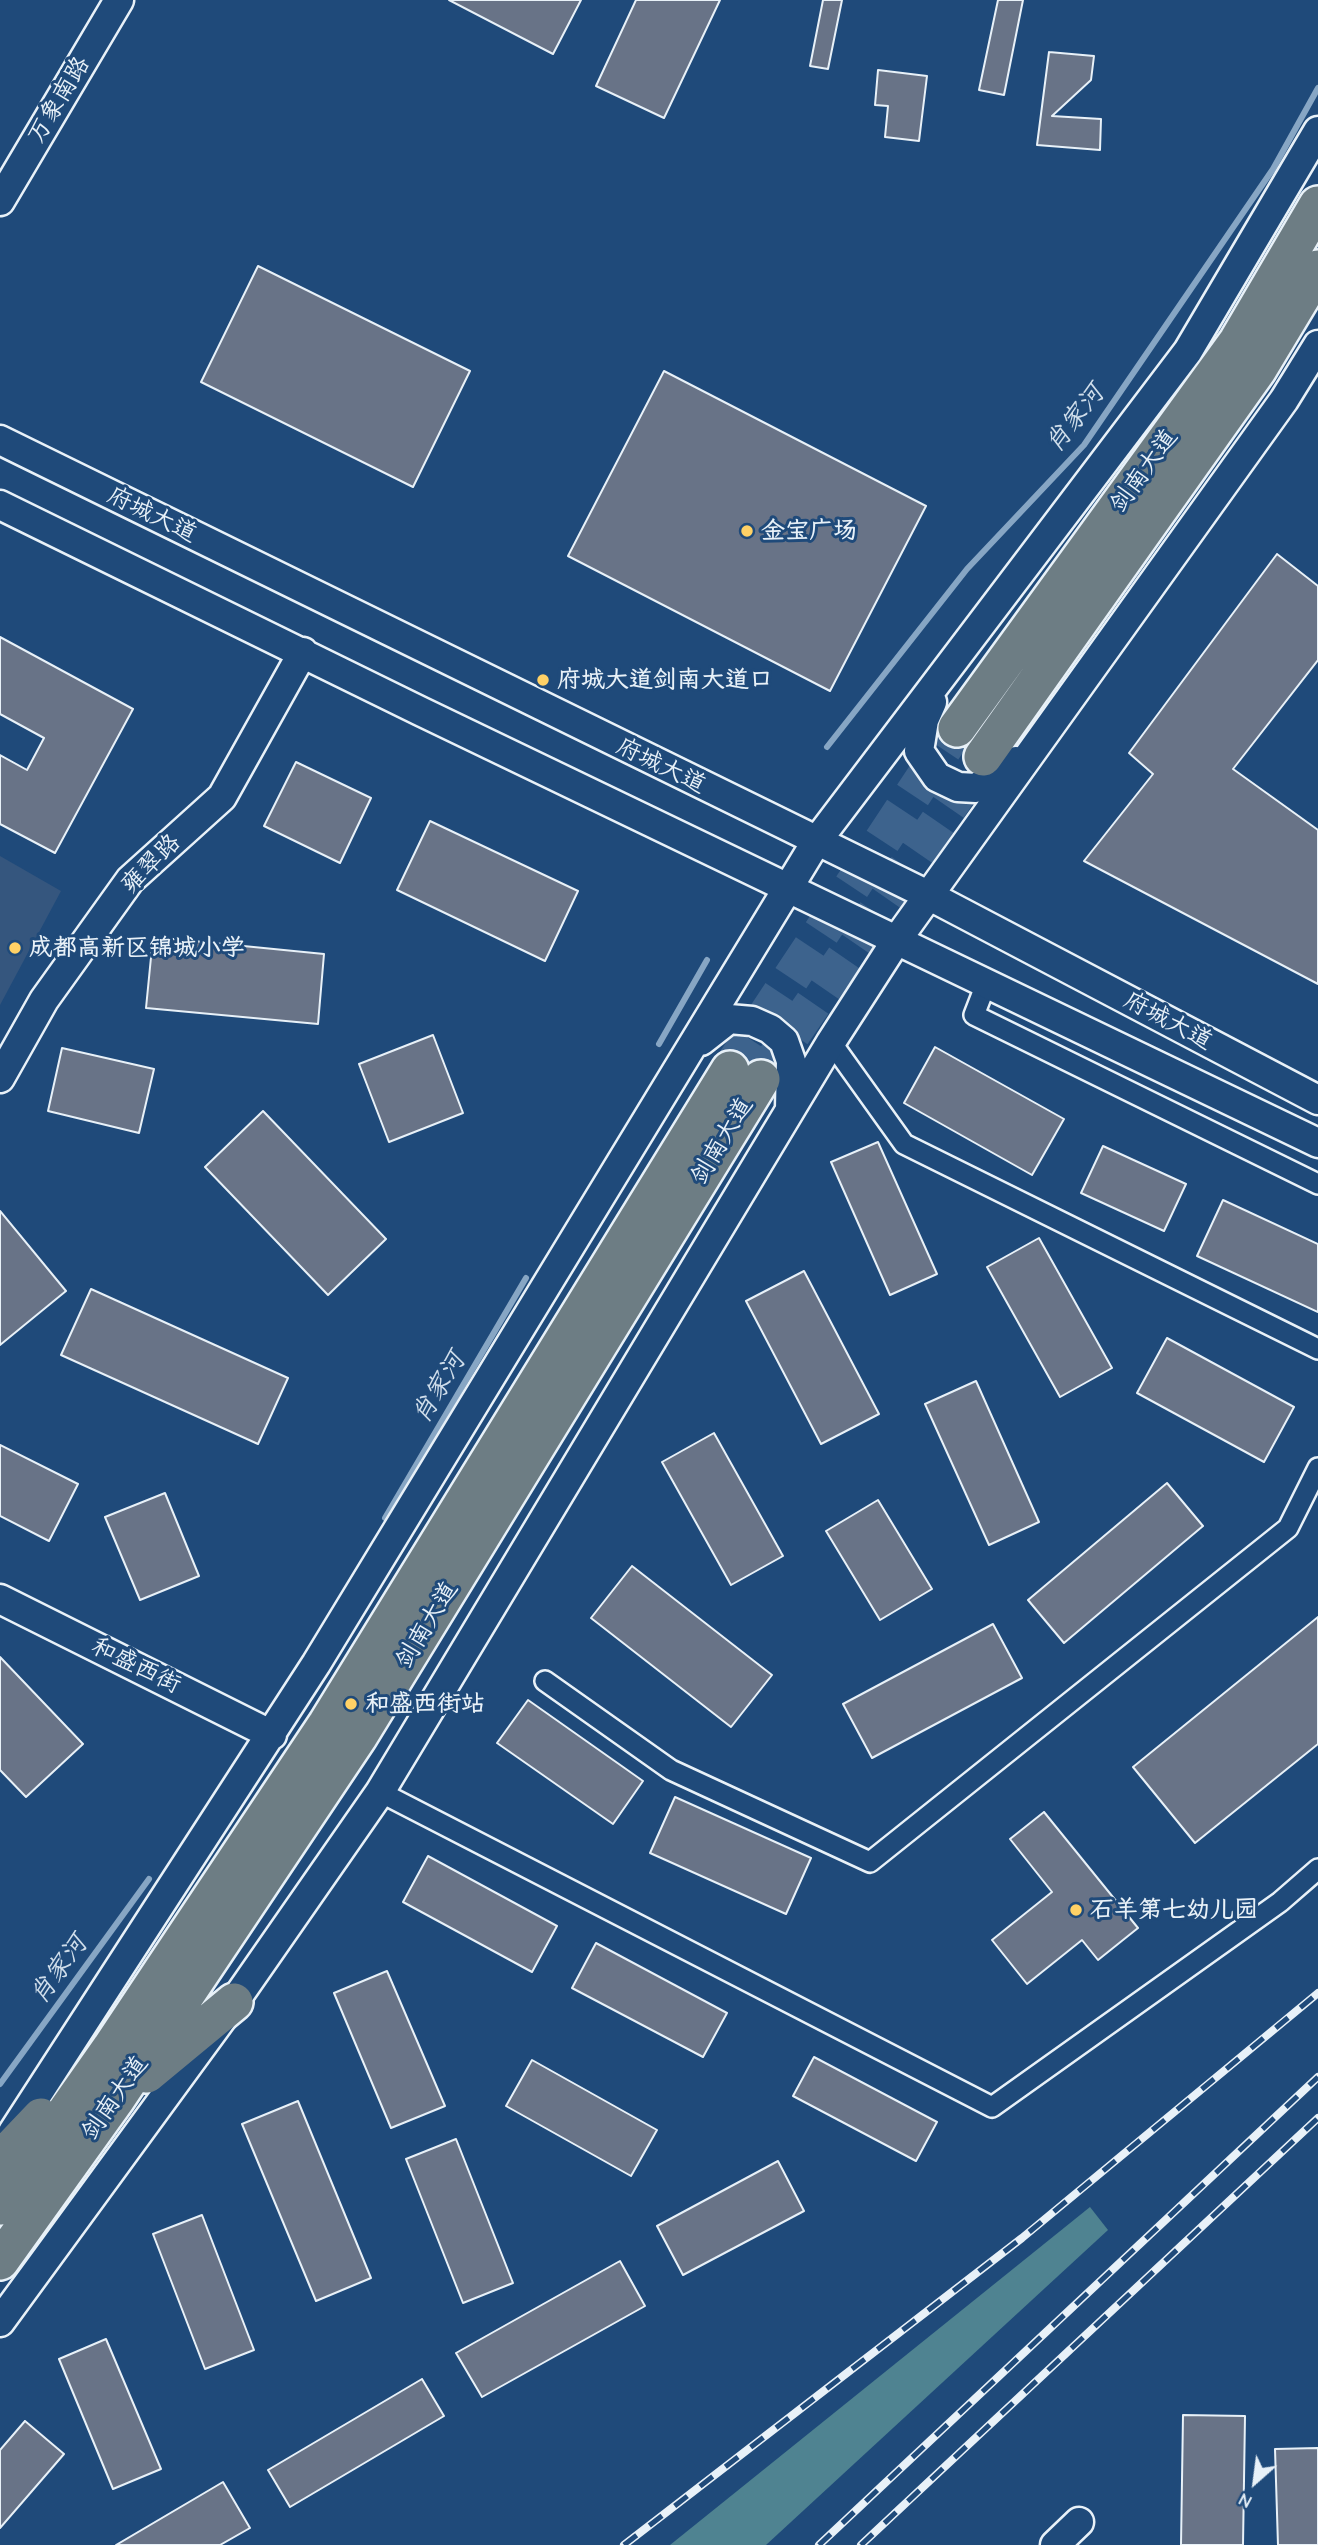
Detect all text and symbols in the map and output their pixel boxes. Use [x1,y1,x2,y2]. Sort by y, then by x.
street label: 万象南路 [22,51,96,149]
water label: 肖家河 [1039,379,1111,459]
street label: 剑南大道 [1104,424,1184,518]
street label: 府城大道 [103,481,201,549]
place label: 金宝广场 [761,517,857,545]
marker: 金宝广场 [739,523,755,539]
place label: 府城大道剑南大道口 [557,666,773,694]
marker: 府城大道剑南大道口 [535,672,551,688]
street label: 府城大道 [612,732,710,800]
street label: 雍翠路 [115,828,187,900]
place label: 成都高新区锦城小学 [29,934,245,962]
marker: 成都高新区锦城小学 [7,940,23,956]
street label: 府城大道 [1119,986,1217,1056]
street label: 剑南大道 [685,1092,759,1190]
water label: 肖家河 [406,1347,472,1429]
street label: 剑南大道 [390,1576,464,1674]
street label: 和盛西街 [87,1632,185,1700]
place label: 和盛西街站 [365,1690,485,1718]
marker: 和盛西街站 [343,1696,359,1712]
place label: 石羊第七幼儿园 [1090,1896,1258,1924]
marker: 石羊第七幼儿园 [1068,1902,1084,1918]
water label: 肖家河 [23,1929,95,2011]
street label: 剑南大道 [76,2050,154,2146]
north arrow [1220,2447,1290,2517]
text: N [1235,2488,1256,2513]

